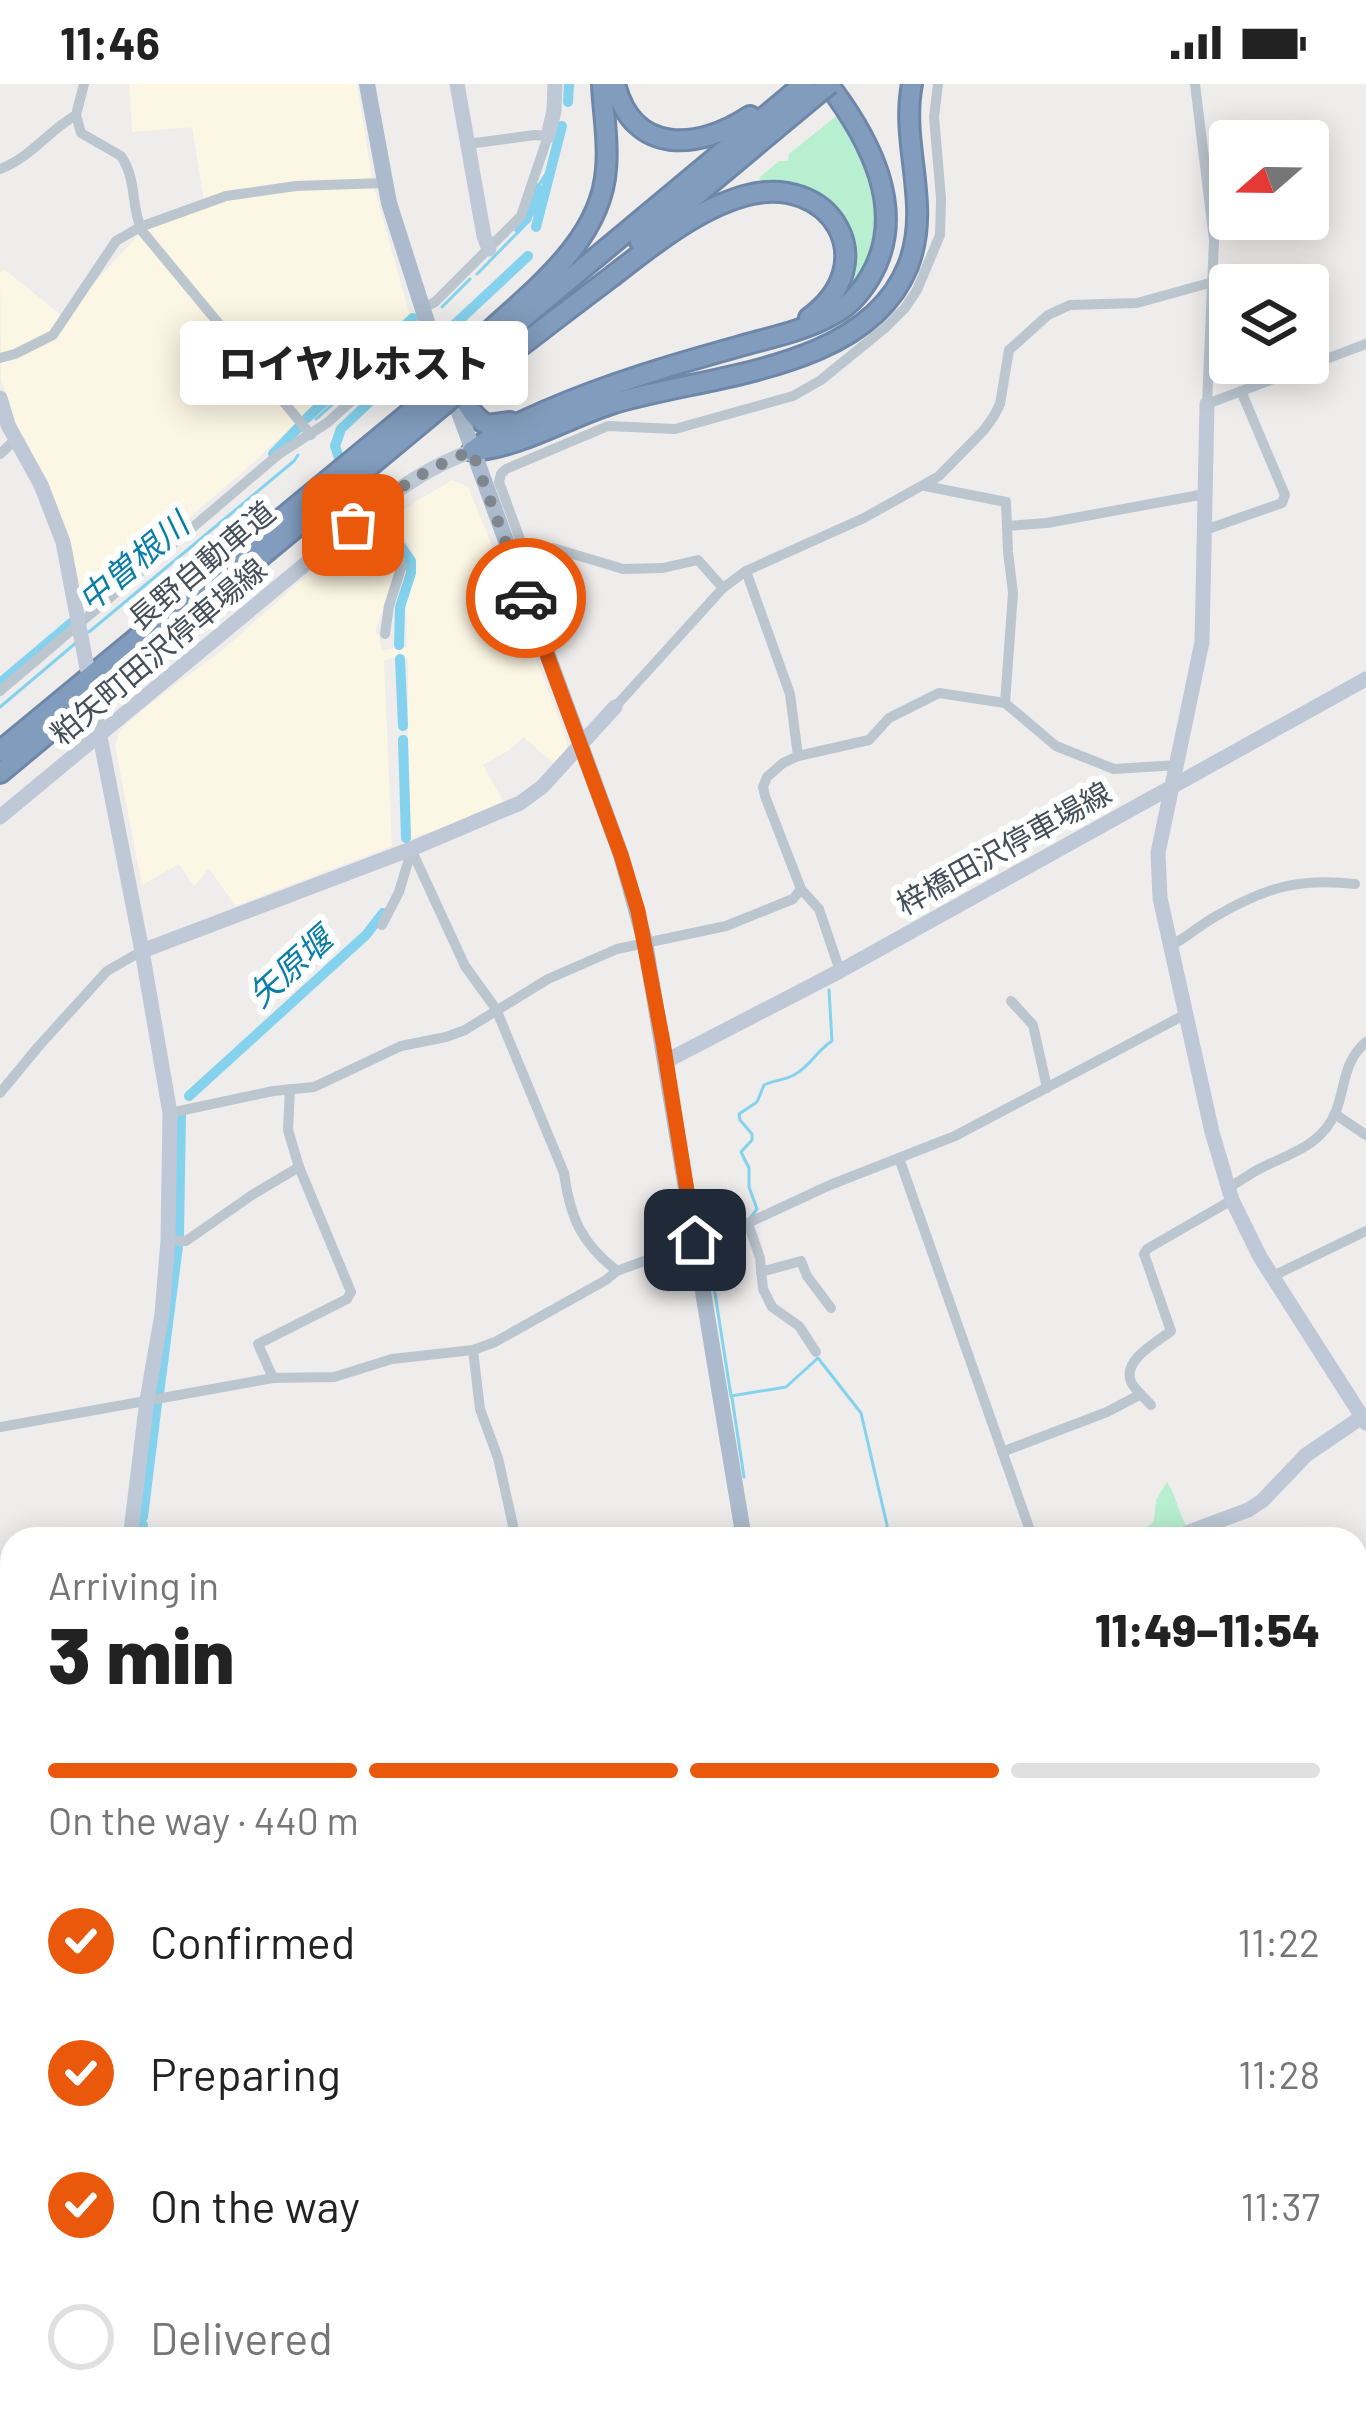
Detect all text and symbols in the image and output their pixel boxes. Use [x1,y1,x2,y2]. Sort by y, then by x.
text: 11:46 [60,15,160,69]
north arrow [1209,120,1329,240]
map controls [1209,120,1329,384]
button: layers [1209,264,1329,384]
callout: ロイヤルホスト [179,321,527,405]
text: ロイヤルホスト [218,339,490,386]
pin [302,474,404,576]
icon: bag [320,492,386,558]
street label: 長野自動車道 [120,493,281,636]
water label: 中曽根川 [69,502,198,619]
courier [466,538,586,658]
street label: 粕矢町田沢停車場線 [43,550,273,751]
icon: car [493,565,559,631]
street label: 梓橋田沢停車場線 [889,773,1117,921]
water label: 矢原堰 [239,915,343,1014]
pin [644,1189,746,1291]
icon: home [662,1207,728,1273]
text: Arriving in [48,1561,219,1608]
text: 11:49–11:54 [1095,1602,1320,1656]
text: 3 min [48,1606,235,1700]
text: On the way · 440 m [48,1796,359,1843]
icon: check [48,1908,114,1974]
text: Confirmed [150,1914,355,1968]
text: 11:22 [1238,1918,1320,1965]
icon: check [48,2040,114,2106]
text: Preparing [150,2046,341,2100]
text: 11:28 [1238,2050,1320,2097]
icon: check [48,2172,114,2238]
text: On the way [150,2178,360,2232]
text: 11:37 [1241,2182,1320,2229]
text: Delivered [150,2310,333,2364]

